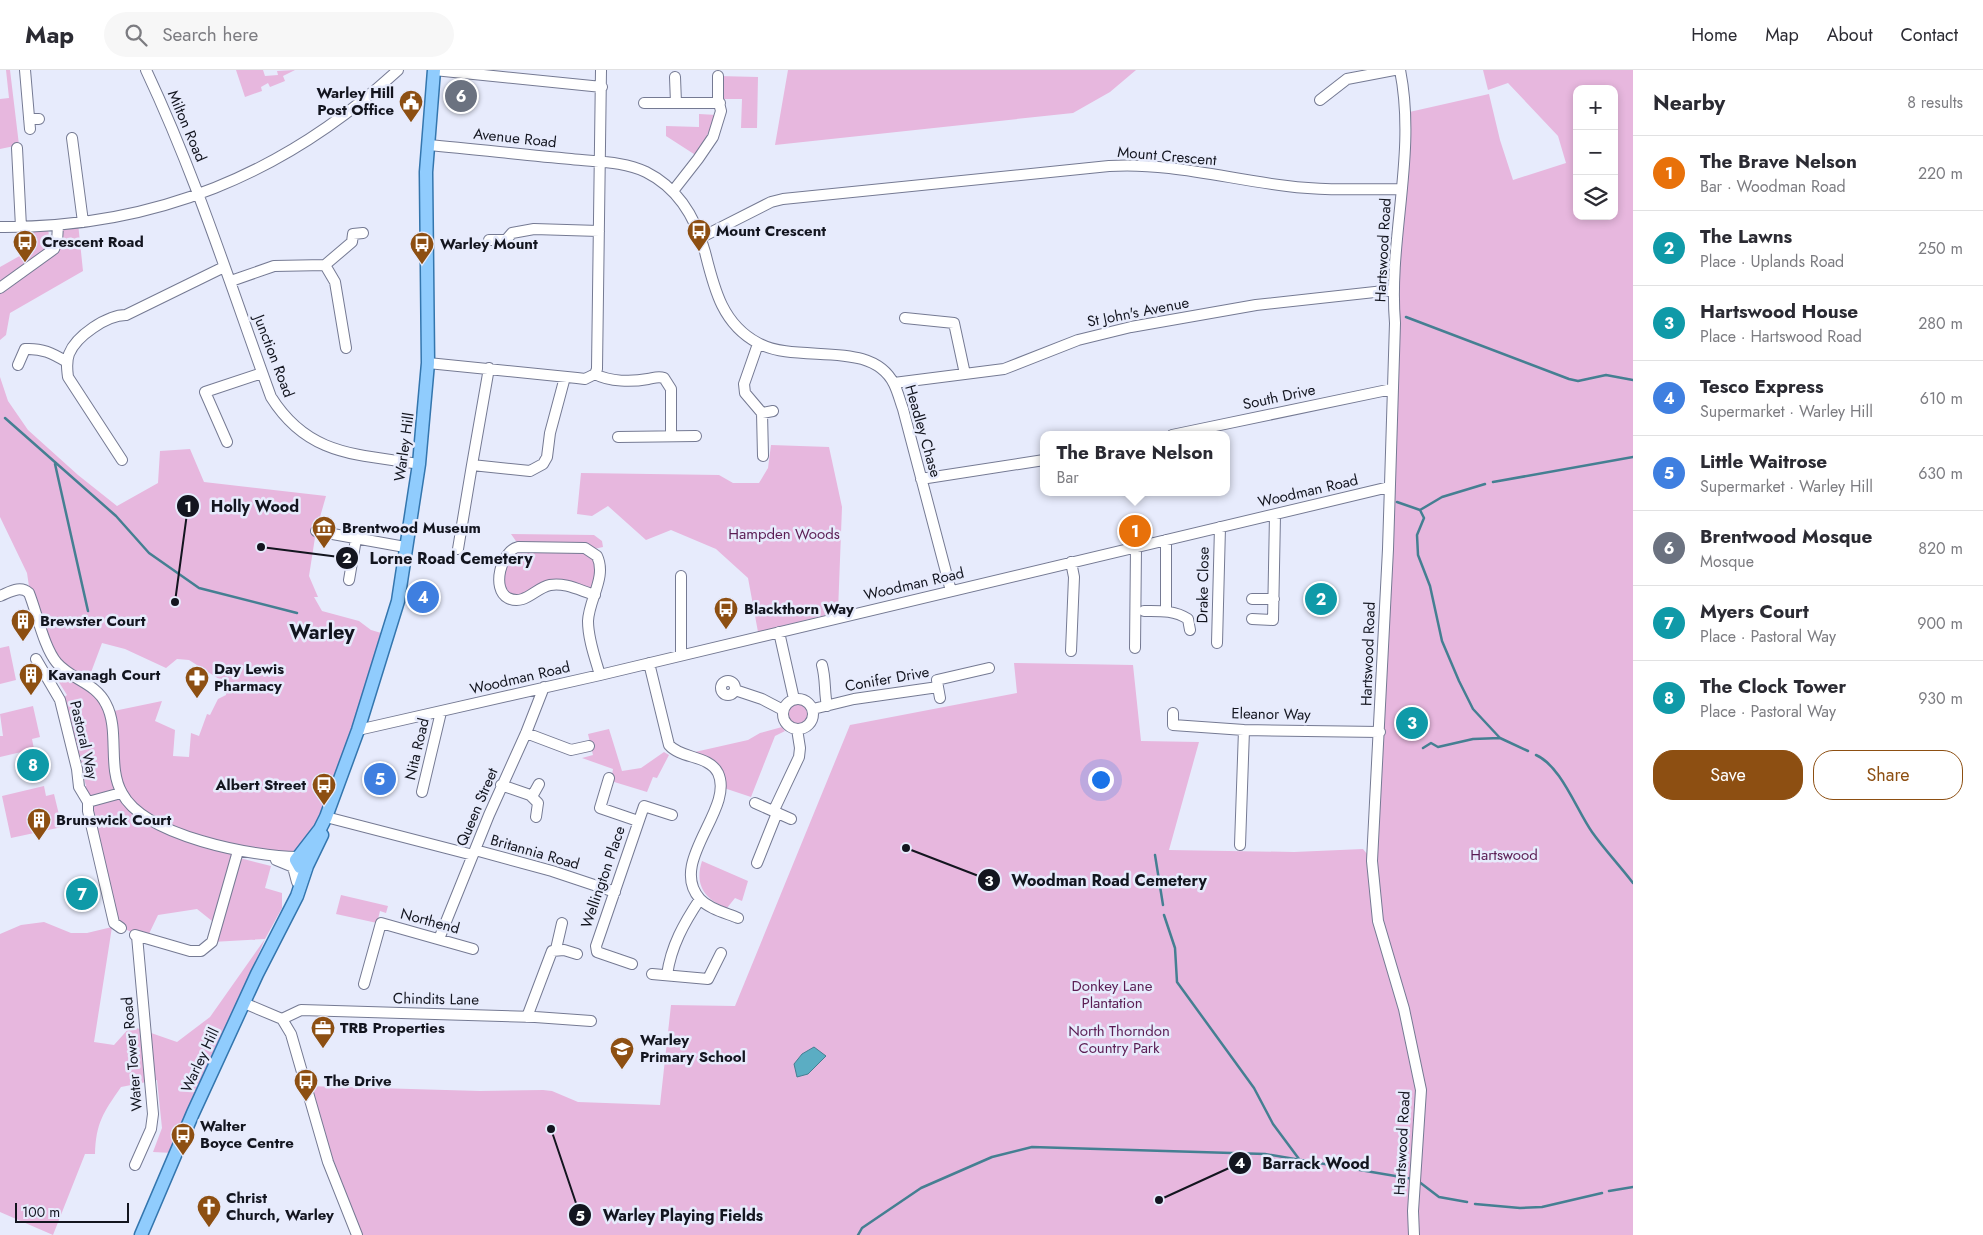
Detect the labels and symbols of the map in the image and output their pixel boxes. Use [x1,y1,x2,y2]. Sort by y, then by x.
pin: 6 [445,77,477,115]
place label: Warley Hill Post Office [317,82,394,121]
street label: Milton Road [162,87,212,165]
public building icon: Warley Hill Post Office [398,89,424,123]
street label: Avenue Road [472,123,558,153]
street label: Mount Crescent [1116,141,1218,171]
street label: Hartswood Road [1369,197,1397,303]
bus stop icon: Mount Crescent [686,218,712,252]
place label: Mount Crescent [716,220,826,242]
bus stop icon: Crescent Road [12,229,38,263]
place label: Crescent Road [42,231,144,253]
bus stop icon: Warley Mount [409,231,435,265]
place label: Warley Mount [440,233,538,255]
street label: St John's Avenue [1085,291,1191,333]
street label: Junction Road [247,310,300,401]
street label: South Drive [1241,379,1318,415]
street label: Headley Chase [899,382,947,480]
street label: Warley Hill [388,411,420,483]
street label: Woodman Road [1256,469,1360,513]
callout: Holly Wood [176,491,309,522]
text: Holly Wood [211,495,299,518]
text: 1 [184,496,192,518]
pin: 1 [1119,512,1151,550]
museum icon: Brentwood Museum [311,515,337,549]
place label: Brentwood Museum [342,517,481,539]
park label: Hampden Woods [728,523,840,545]
callout: Lorne Road Cemetery [334,542,542,573]
street label: Drake Close [1191,546,1215,624]
text: 2 [342,547,352,569]
text: Lorne Road Cemetery [369,547,533,570]
street label: Woodman Road [862,562,966,606]
pin: 4 [407,578,439,616]
pin: 2 [1305,580,1337,618]
bus stop icon: Blackthorn Way [713,596,739,630]
place label: Blackthorn Way [744,598,854,620]
street label: Hartswood Road [1355,601,1381,707]
building icon: Brewster Court [10,608,36,642]
place label: Brewster Court [40,610,146,632]
district label: Warley [289,618,355,647]
street label: Woodman Road [468,656,572,700]
place label: Day Lewis Pharmacy [214,658,284,697]
street label: Conifer Drive [843,661,931,697]
building icon: Kavanagh Court [18,662,44,696]
place label: Kavanagh Court [48,664,161,686]
pharmacy icon: Day Lewis Pharmacy [184,665,210,699]
street label: Pastoral Way [64,698,104,782]
street label: Eleanor Way [1231,702,1311,726]
pin: 3 [1396,704,1428,742]
street label: Nita Road [399,716,435,782]
pin: 8 [17,746,49,784]
pin: 5 [364,760,396,798]
street label: Queen Street [451,764,504,850]
your location [1088,767,1114,793]
bus stop icon: Albert Street [311,772,337,806]
place label: Albert Street [215,774,306,796]
building icon: Brunswick Court [26,807,52,841]
place label: Brunswick Court [56,809,171,831]
street label: Wellington Place [575,823,631,931]
street label: Britannia Road [488,829,582,875]
park label: Hartswood [1470,844,1538,866]
callout: Woodman Road Cemetery [976,865,1217,896]
text: Woodman Road Cemetery [1011,869,1207,892]
text: 3 [984,870,994,892]
pin: 7 [66,875,98,913]
street label: Northend [398,903,462,939]
park label: Donkey Lane Plantation [1072,975,1153,1014]
street label: Chindits Lane [393,987,479,1011]
street label: Water Tower Road [116,996,148,1112]
office icon: TRB Properties [310,1015,336,1049]
place label: TRB Properties [340,1017,445,1039]
park label: North Thorndon Country Park [1068,1020,1170,1059]
street label: Warley Hill [175,1024,225,1096]
place label: Warley Primary School [640,1029,746,1068]
school or university icon: Warley Primary School [609,1036,635,1070]
bus stop icon: The Drive [293,1068,319,1102]
place label: The Drive [324,1070,392,1092]
street label: Hartswood Road [1388,1090,1416,1196]
place label: Walter Boyce Centre [200,1115,294,1154]
bus stop icon: Walter Boyce Centre [170,1122,196,1156]
callout: Barrack Wood [1228,1148,1380,1179]
text: 4 [1235,1152,1245,1174]
text: Barrack Wood [1262,1152,1370,1175]
place label: Christ Church, Warley [226,1187,334,1226]
church icon: Christ Church, Warley [196,1194,222,1228]
scale bar [15,1200,129,1223]
callout: Warley Playing Fields [568,1200,773,1231]
text: Warley Playing Fields [603,1204,763,1227]
text: 5 [575,1205,585,1227]

